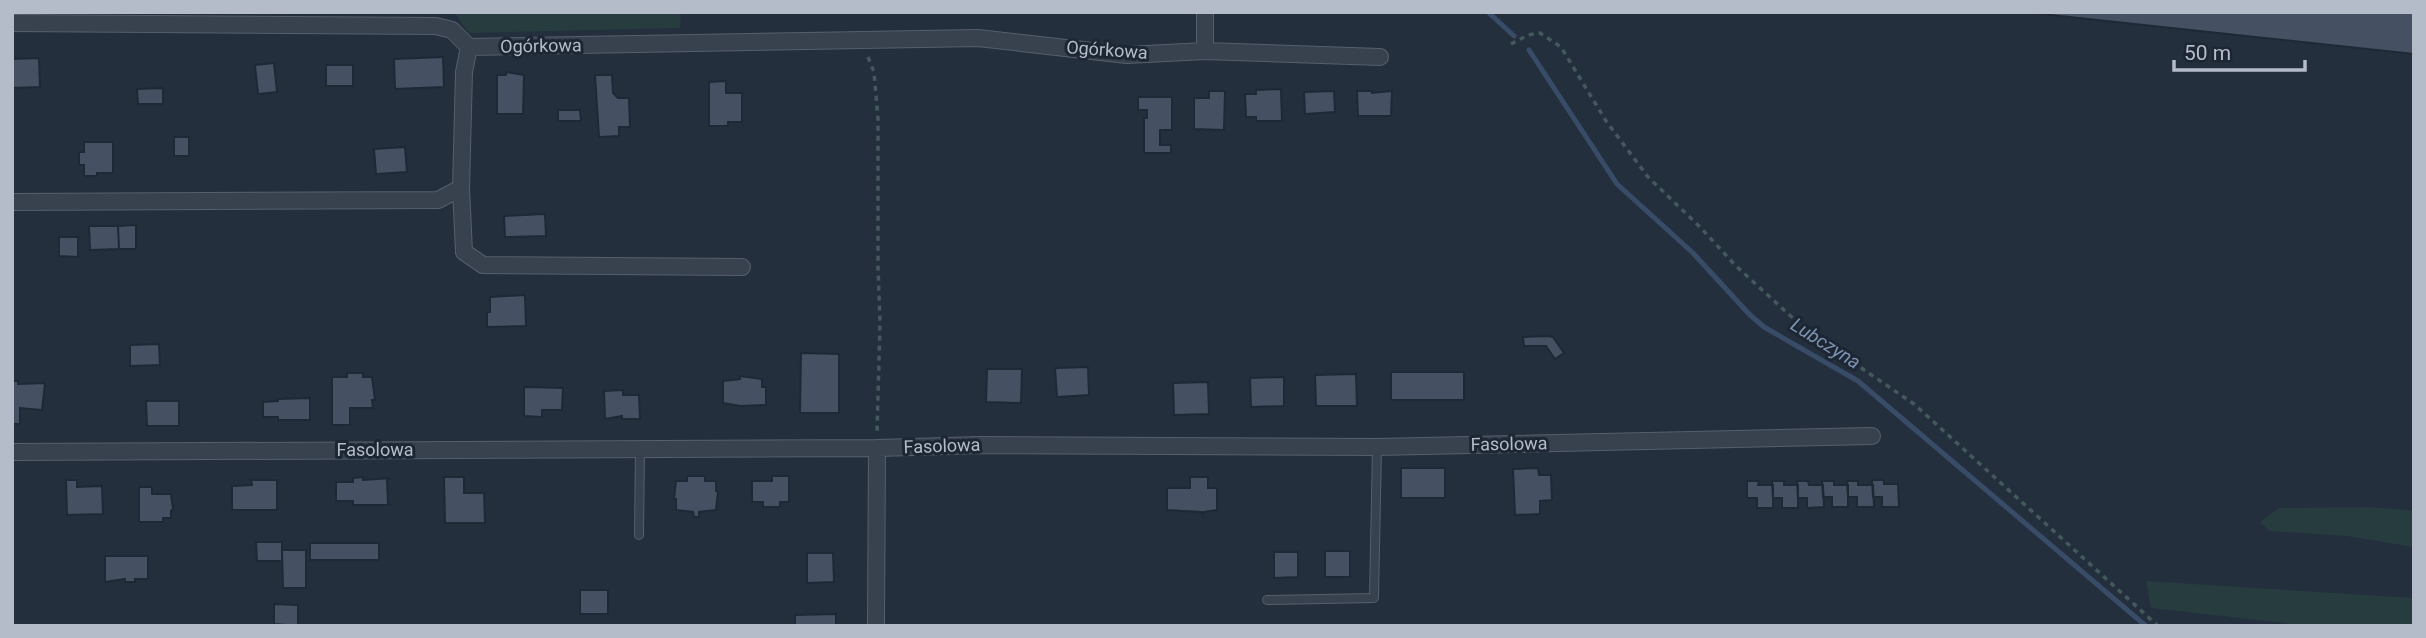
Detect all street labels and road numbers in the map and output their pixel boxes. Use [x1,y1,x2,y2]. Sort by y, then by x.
street label: Ogórkowa [500,34,582,57]
street label: Ogórkowa [1066,36,1148,63]
street label: Fasolowa [1470,432,1548,455]
street label: Fasolowa [903,434,981,457]
street label: Fasolowa [337,439,413,460]

